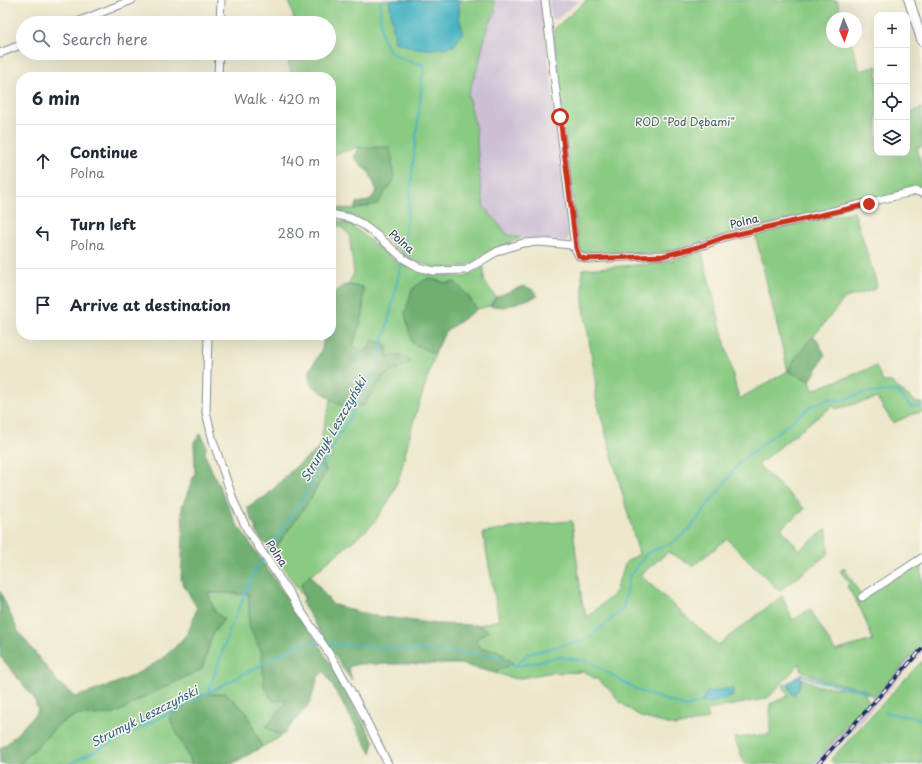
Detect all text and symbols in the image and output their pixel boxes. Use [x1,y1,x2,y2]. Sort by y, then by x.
north arrow [826,12,862,48]
map controls [874,12,910,156]
button: + [874,12,910,48]
search box [16,16,336,60]
icon: search [30,27,52,49]
text: Search here [62,27,148,50]
button: − [874,48,910,84]
button: locate [874,84,910,120]
text: 6 min [32,85,80,111]
text: Walk · 420 m [234,89,320,108]
route start [551,108,569,126]
park label: ROD "Pod Dębami" [635,113,735,130]
button: layers [874,120,910,156]
text: Continue [70,140,138,163]
icon: ahead [32,150,54,172]
text: 140 m [281,151,320,170]
text: Polna [70,163,104,182]
route end [860,195,878,213]
street label: Polna [728,209,760,233]
text: Turn left [70,212,136,235]
icon: left [32,222,54,244]
text: 280 m [278,223,320,242]
street label: Polna [385,225,419,257]
text: Polna [70,235,104,254]
text: Arrive at destination [70,293,231,316]
icon: arrive [32,294,54,316]
water label: Strumyk Leszczyński [296,372,371,485]
street label: Polna [262,536,292,570]
water label: Strumyk Leszczyński [87,680,202,751]

